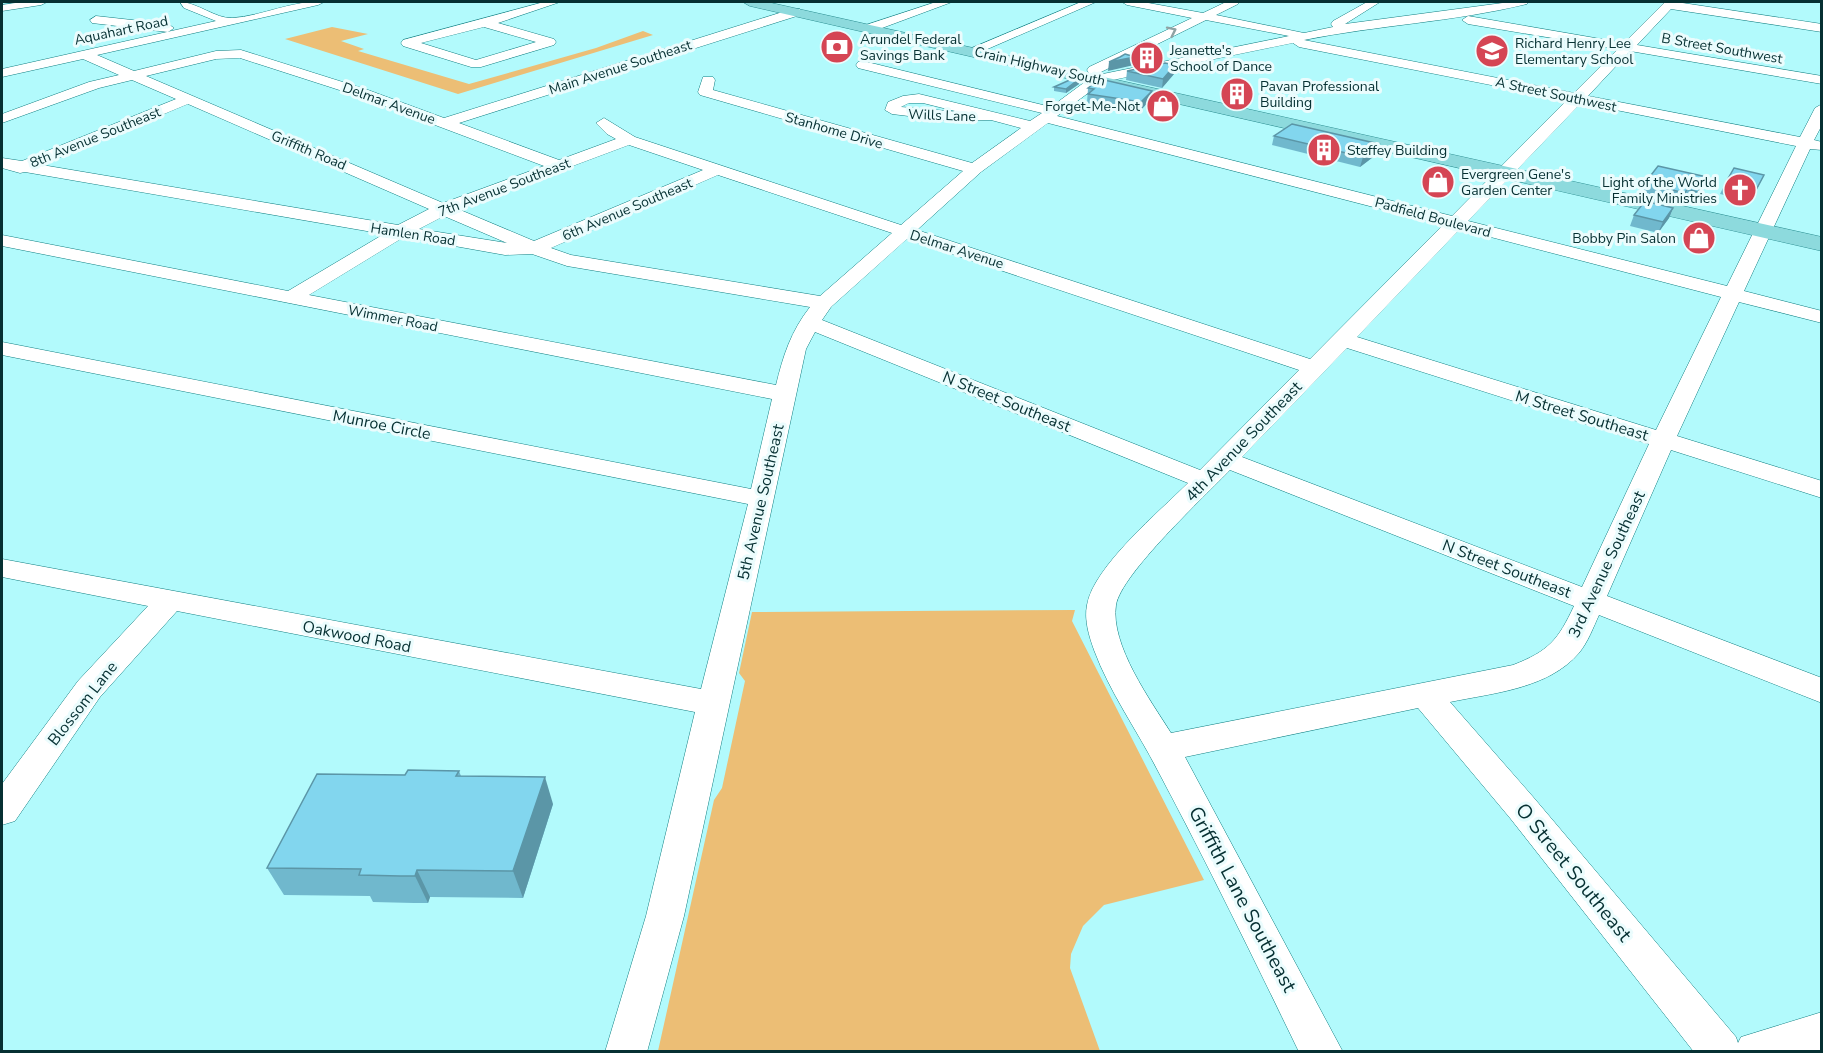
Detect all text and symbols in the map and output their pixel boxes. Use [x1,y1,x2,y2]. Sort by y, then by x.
street label: Aquahart Road [72,11,170,50]
one-way arrow [1166,27,1177,39]
street label: B Street Southwest [1660,28,1784,69]
bank icon: Arundel Federal Savings Bank [819,29,855,65]
place label: Arundel Federal Savings Bank [860,30,962,65]
school or university icon: Richard Henry Lee Elementary School [1474,33,1510,69]
place label: Richard Henry Lee Elementary School [1515,34,1634,69]
street label: Main Avenue Southeast [546,35,694,100]
building icon: Jeanette's School of Dance [1129,40,1165,76]
place label: Jeanette's School of Dance [1169,41,1272,76]
street label: Crain Highway South [973,42,1107,91]
street label: A Street Southwest [1494,72,1618,117]
building icon: Pavan Professional Building [1219,76,1255,112]
place label: Pavan Professional Building [1260,77,1380,112]
street label: Delmar Avenue [340,78,438,129]
shop icon: Forget-Me-Not [1145,88,1181,124]
place label: Forget-Me-Not [1045,97,1140,116]
street label: 8th Avenue Southeast [27,102,164,172]
street label: Wills Lane [908,105,976,126]
street label: Stanhome Drive [783,107,885,154]
street label: Griffith Road [268,126,349,175]
building icon: Steffey Building [1306,132,1342,168]
place label: Steffey Building [1347,141,1447,160]
street label: 7th Avenue Southeast [436,154,573,221]
shop icon: Evergreen Gene's Garden Center [1420,164,1456,200]
place label: Evergreen Gene's Garden Center [1461,165,1571,200]
church icon: Light of the World Family Ministries [1722,172,1758,208]
street label: 6th Avenue Southeast [559,173,695,245]
place label: Light of the World Family Ministries [1602,173,1717,208]
street label: Padfield Boulevard [1373,193,1493,242]
street label: Hamlen Road [369,218,457,251]
shop icon: Bobby Pin Salon [1681,220,1717,256]
street label: Delmar Avenue [907,225,1006,274]
place label: Bobby Pin Salon [1572,229,1676,248]
street label: Wimmer Road [346,300,440,337]
street label: N Street Southeast [939,366,1074,438]
street label: 4th Avenue Southeast [1180,376,1307,507]
street label: M Street Southeast [1512,385,1651,447]
street label: Munroe Circle [331,405,433,445]
street label: 5th Avenue Southeast [732,422,790,582]
street label: 3rd Avenue Southeast [1563,487,1651,642]
street label: N Street Southeast [1439,534,1575,604]
street label: Oakwood Road [301,616,413,658]
street label: Blossom Lane [43,657,123,750]
street label: O Street Southeast [1509,797,1639,948]
street label: Griffith Lane Southeast [1182,802,1303,998]

